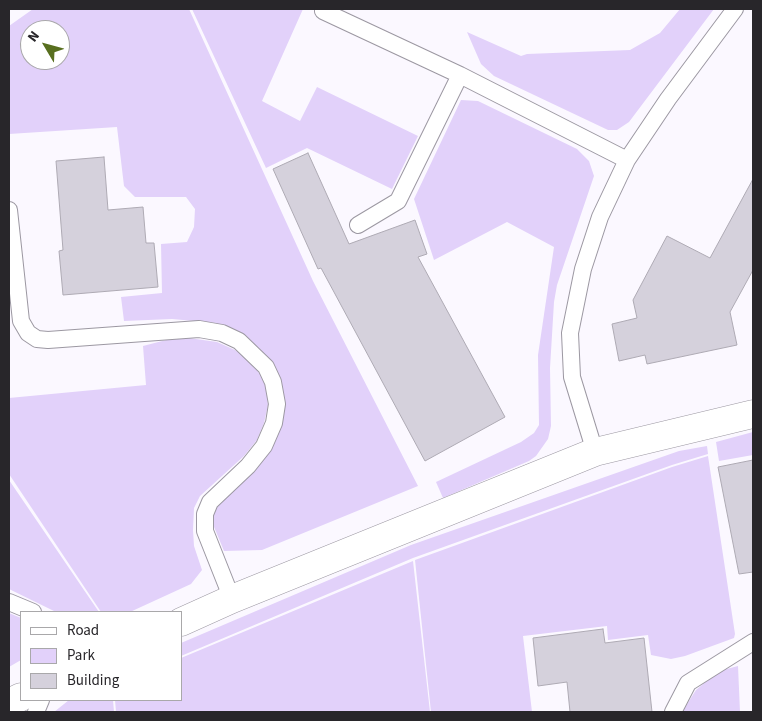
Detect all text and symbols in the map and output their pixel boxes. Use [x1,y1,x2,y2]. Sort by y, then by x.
north arrow [20,20,70,70]
text: N [23,27,45,46]
legend [20,611,182,701]
text: Road [67,620,99,641]
text: Park [67,645,95,666]
text: Building [67,670,119,691]

